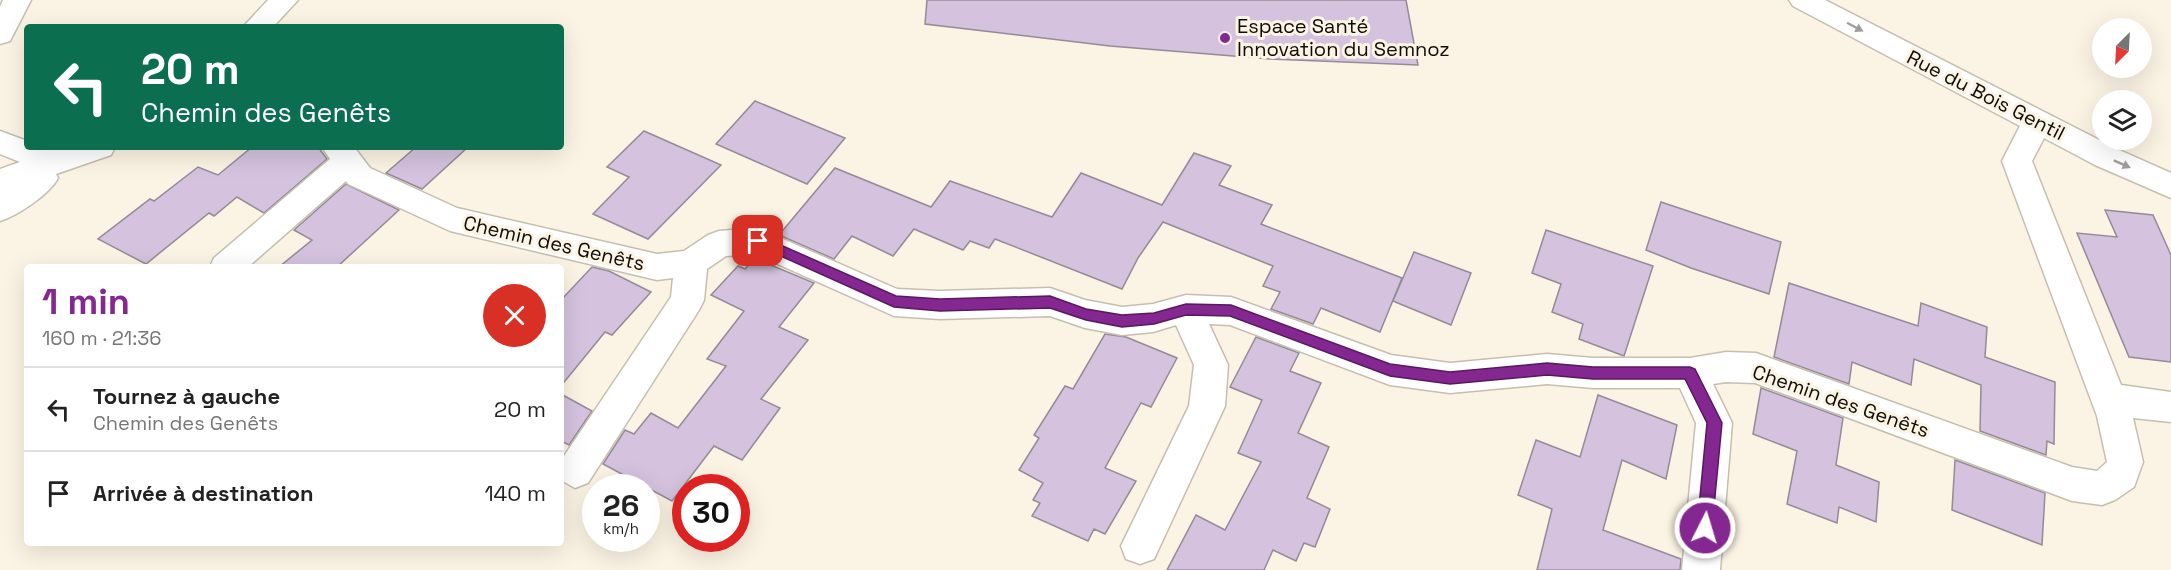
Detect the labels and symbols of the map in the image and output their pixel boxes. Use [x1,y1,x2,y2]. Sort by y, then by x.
place label: Espace Santé Innovation du Semnoz [1237,13,1450,62]
north arrow [2092,18,2152,78]
one-way arrow [1846,22,1863,32]
marker: Espace Santé Innovation du Semnoz [1218,31,1232,45]
street label: Rue du Bois Gentil [1902,44,2070,146]
one-way arrow [2113,160,2130,169]
street label: Chemin des Genêts [461,209,647,277]
pin [732,215,783,266]
street label: Chemin des Genêts [1749,359,1933,443]
speed limit sign: 30 [672,474,750,552]
position arrow [1673,496,1737,560]

